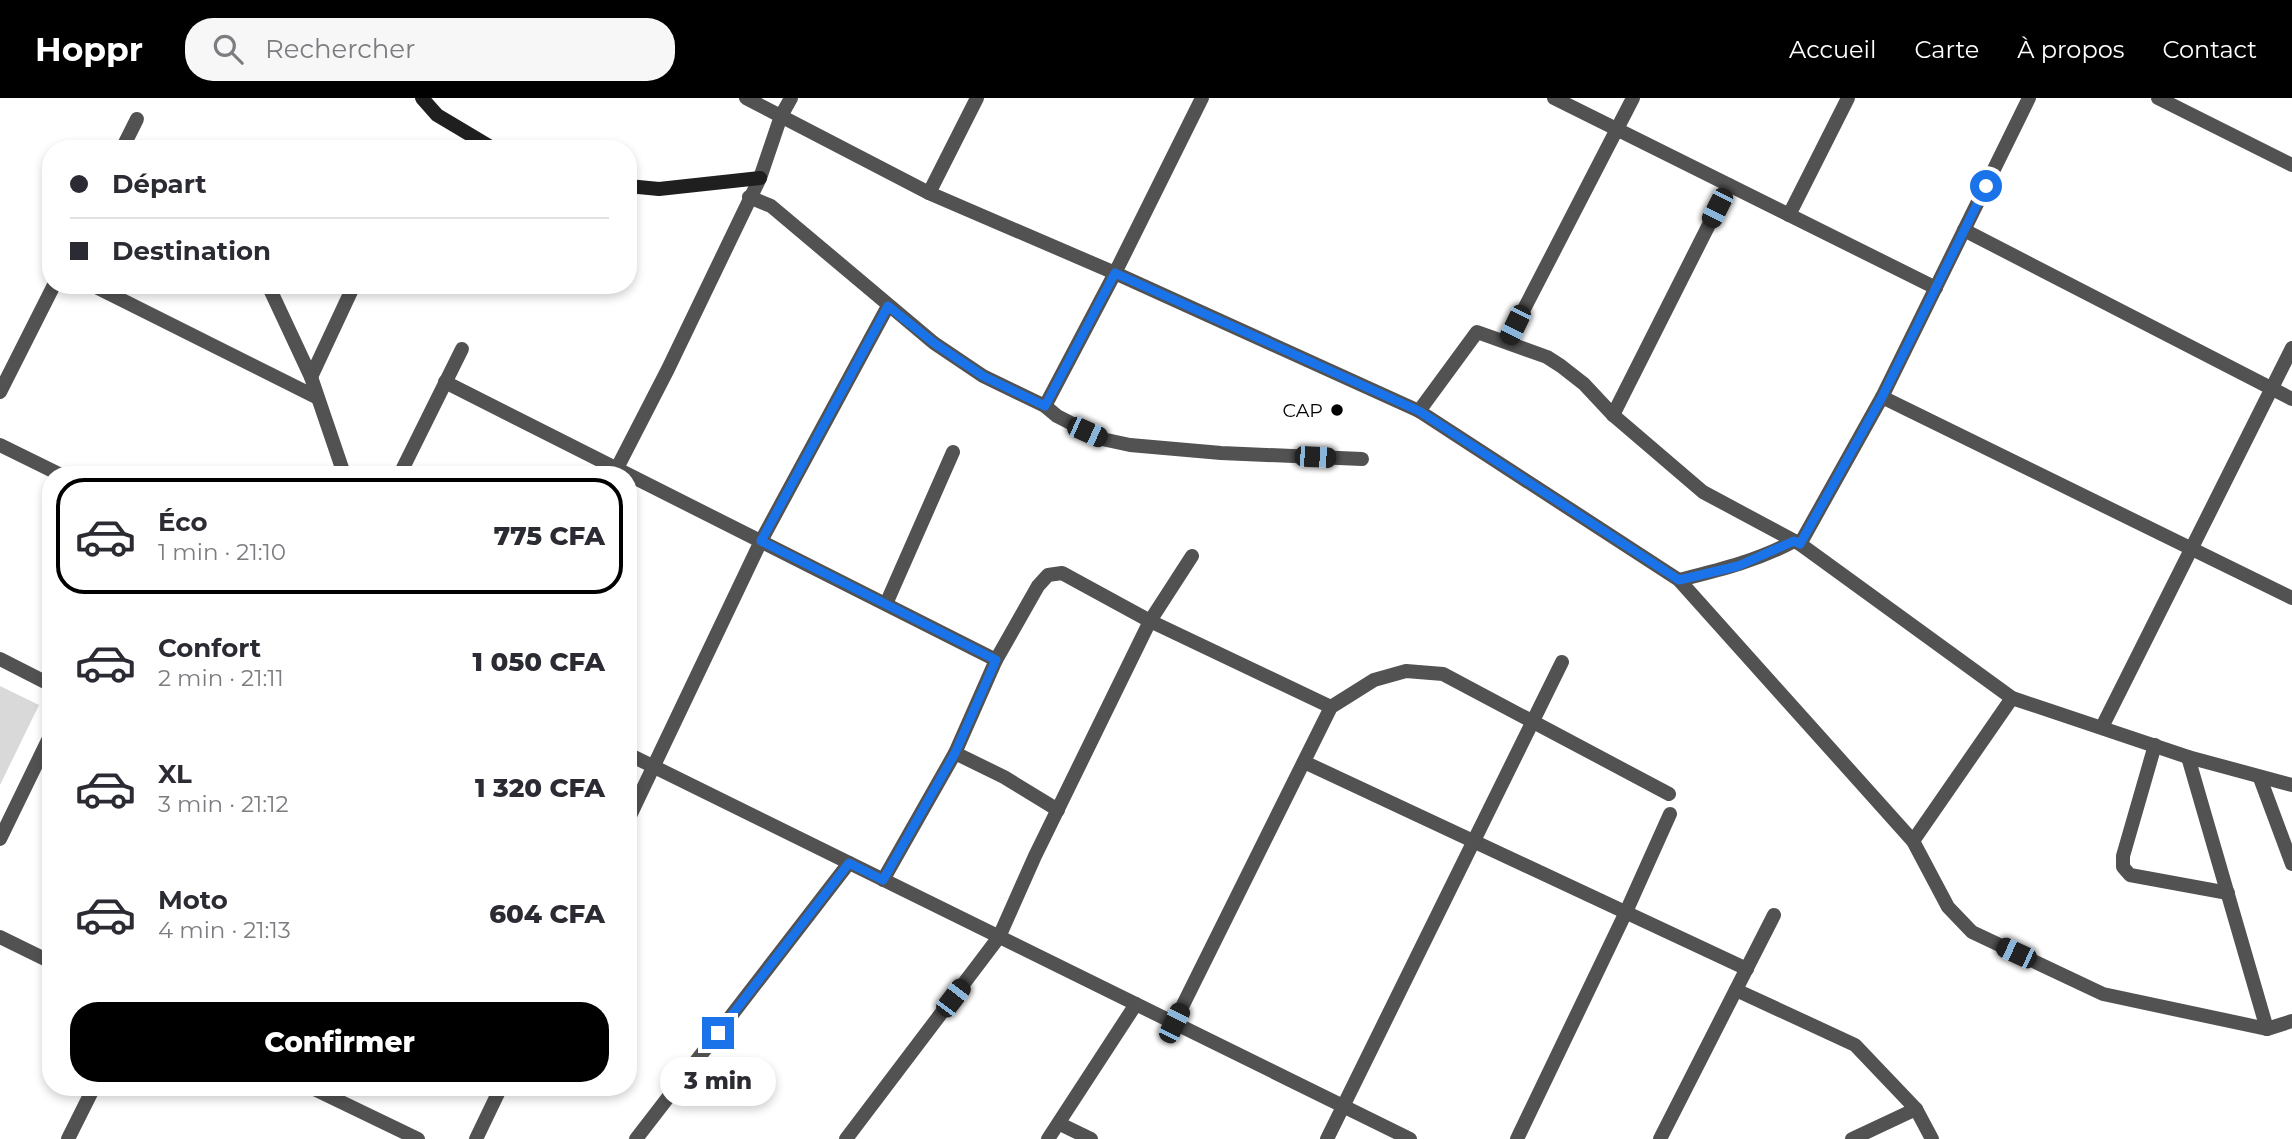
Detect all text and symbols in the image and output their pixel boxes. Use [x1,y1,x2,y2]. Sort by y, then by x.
search box [185,18,675,81]
text: Hoppr [35,29,143,69]
icon: search [209,30,247,68]
text: Rechercher [265,33,416,65]
text: Accueil [1789,35,1876,64]
text: Carte [1914,35,1979,64]
text: À propos [2017,35,2124,64]
text: Contact [2162,35,2257,64]
text: Départ [112,168,207,200]
route start [1970,170,2002,202]
car [1699,185,1736,231]
text: Destination [112,235,271,267]
car [1497,302,1534,348]
place label: CAP [1283,399,1323,422]
marker: CAP [1329,402,1345,418]
car [1064,414,1111,450]
car [1294,445,1337,469]
icon: car [74,505,137,568]
text: Éco [158,506,208,538]
text: 775 CFA [494,520,605,552]
text: 1 min · 21:10 [158,538,286,566]
icon: car [74,631,137,694]
text: Confort [158,632,261,664]
text: 1 050 CFA [473,646,605,678]
text: 2 min · 21:11 [158,664,284,692]
icon: car [74,757,137,820]
text: XL [158,758,192,790]
text: 1 320 CFA [475,772,605,804]
text: 3 min · 21:12 [158,790,289,818]
icon: car [74,883,137,946]
text: Moto [158,884,228,916]
text: 604 CFA [489,898,605,930]
text: 4 min · 21:13 [158,916,291,944]
car [1993,935,2040,971]
car [932,975,975,1021]
car [1156,1000,1193,1046]
button: Confirmer [70,1002,609,1082]
route end [702,1017,734,1049]
callout: 3 min [660,1058,776,1107]
text: 3 min [684,1067,752,1095]

